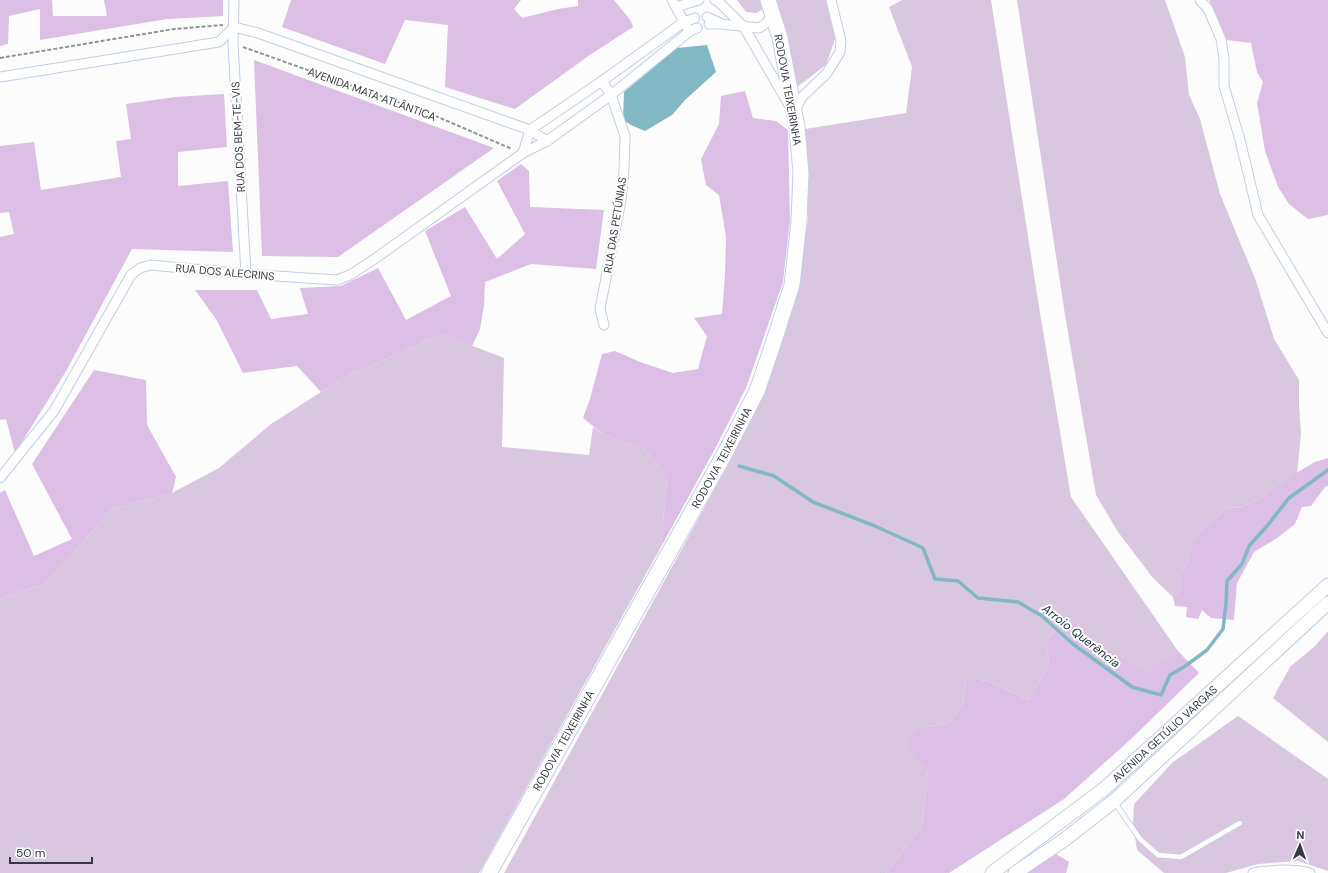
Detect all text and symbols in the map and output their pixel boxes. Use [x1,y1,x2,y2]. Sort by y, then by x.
street label: RODOVIA TEIXEIRINHA [771,33,805,147]
street label: AVENIDA MATA ATLÂNTICA [306,64,438,124]
street label: RUA DOS BEM-TE-VIS [228,81,248,193]
street label: RUA DAS PETÚNIAS [600,176,630,274]
street label: RUA DOS ALECRINS [175,261,275,283]
street label: RODOVIA TEIXEIRINHA [688,405,754,511]
water label: Arroio Querência [1038,600,1124,672]
street label: AVENIDA GETÚLIO VARGAS [1109,682,1220,785]
street label: RODOVIA TEIXEIRINHA [530,688,597,793]
north arrow [1280,825,1320,865]
text: N [1296,828,1305,842]
scale bar [10,839,92,865]
text: 50 m [16,845,45,861]

